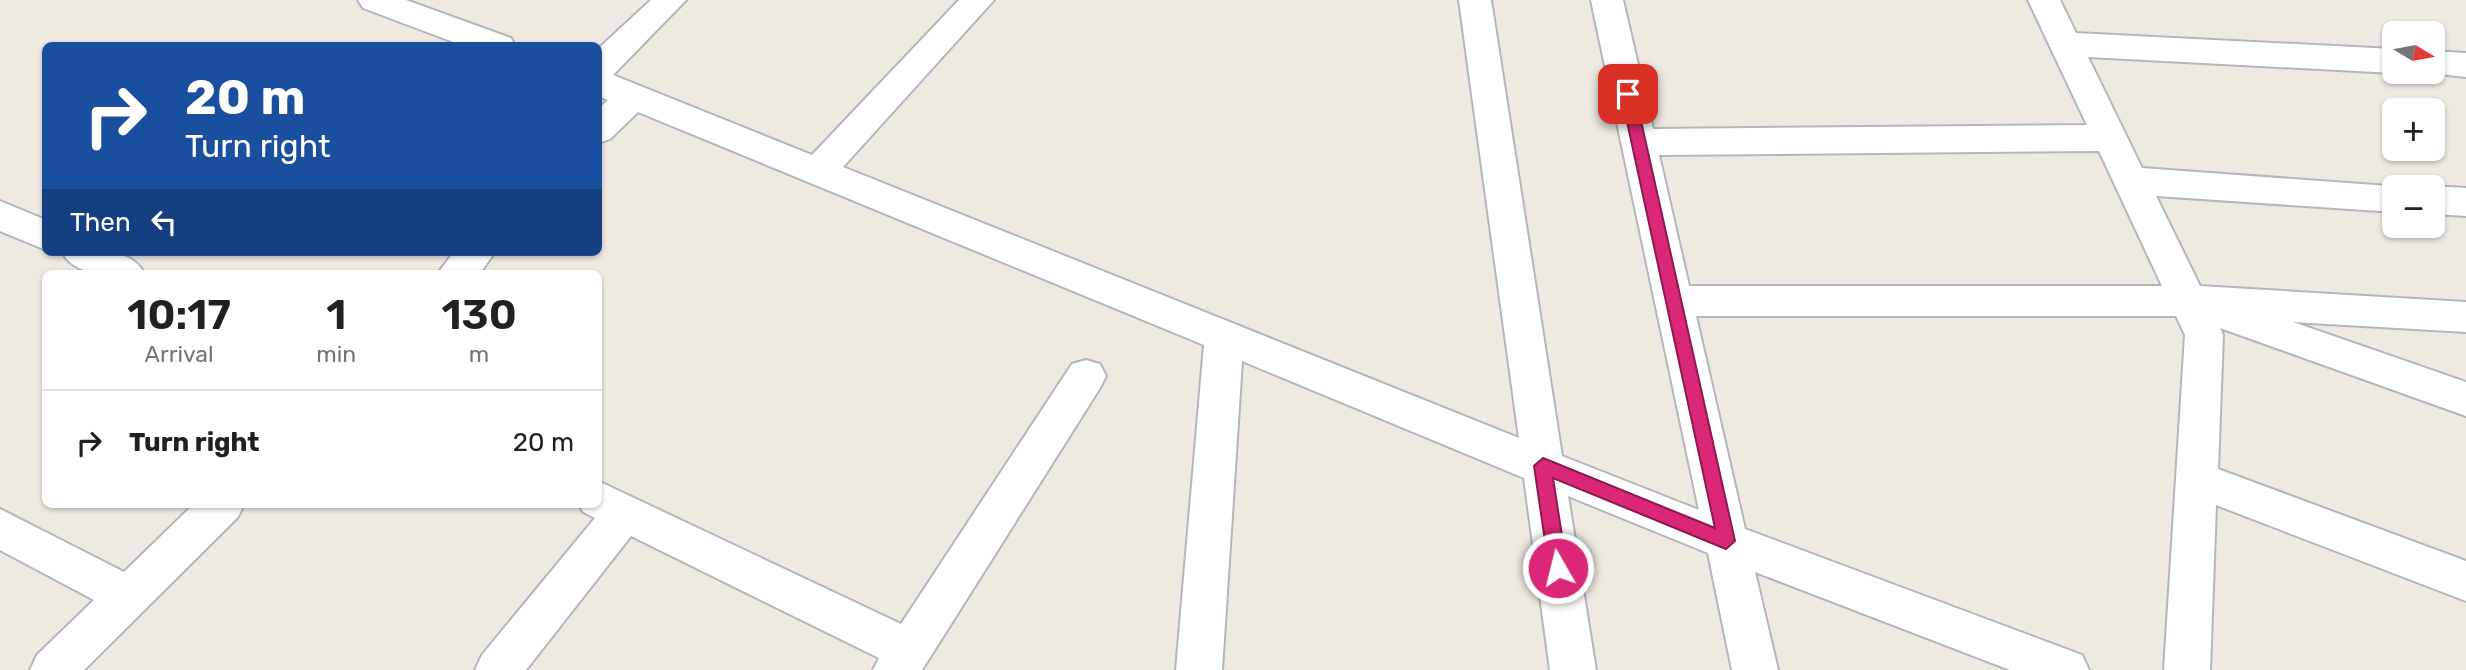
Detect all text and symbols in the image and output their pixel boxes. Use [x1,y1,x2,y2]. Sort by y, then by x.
north arrow [2382,21,2445,84]
map controls [2382,21,2445,238]
pin [1598,64,1658,124]
text: 20 m [185,68,306,126]
icon: right [70,70,161,161]
icon: arrive [1609,75,1647,113]
button: + [2382,98,2445,161]
text: Turn right [185,127,330,165]
button: − [2382,175,2445,238]
icon: left [145,203,183,241]
text: Then [70,207,131,238]
text: 10:17 [127,290,231,340]
text: 1 [326,290,346,340]
text: 130 [441,290,517,340]
text: Arrival [145,340,214,368]
text: min [316,340,356,368]
text: m [469,340,489,368]
icon: right [70,424,108,462]
text: Turn right [129,427,259,458]
text: 20 m [513,427,574,458]
position arrow [1521,531,1595,605]

